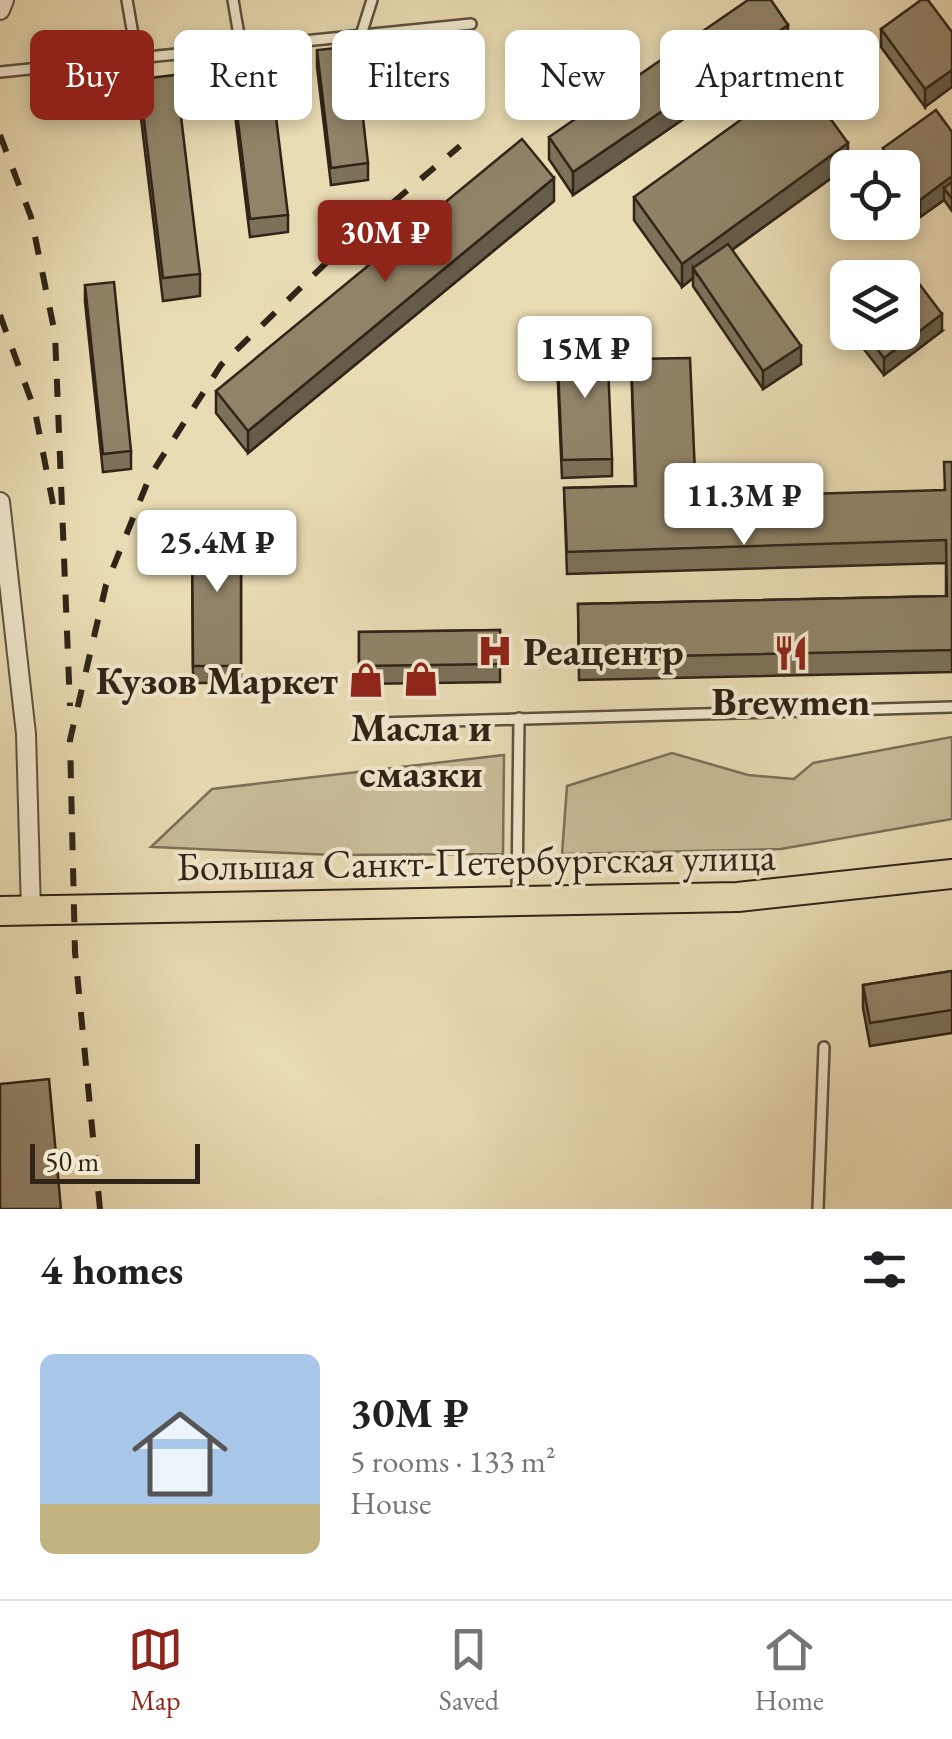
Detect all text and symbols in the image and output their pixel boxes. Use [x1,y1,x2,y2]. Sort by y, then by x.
chip: Buy [30,30,154,120]
chip: Rent [174,30,312,120]
chip: Filters [332,30,485,120]
chip: New [505,30,640,120]
chip: Apartment [660,30,879,120]
map controls [830,150,920,350]
button: locate [830,150,920,240]
pin: 30M ₽ [315,200,455,285]
text: 30M ₽ [340,211,430,253]
button: layers [830,260,920,350]
pin: 15M ₽ [515,316,655,401]
text: 15M ₽ [540,327,630,369]
pin: 11.3M ₽ [652,463,836,548]
text: 11.3M ₽ [686,474,802,516]
pin: 25.4M ₽ [125,510,309,595]
text: 25.4M ₽ [159,521,275,563]
place label: Реацентр [523,625,684,677]
hospital icon: Реацентр [476,632,514,670]
restaurant icon: Brewmen [772,634,810,672]
place label: Кузов Маркет [96,654,338,706]
shop icon: Масла и смазки [402,660,440,698]
shop icon: Кузов Маркет [347,661,385,699]
place label: Brewmen [712,675,870,727]
place label: Масла и смазки [350,701,492,799]
street label: Большая Санкт-Петербургская улица [176,830,776,892]
scale bar [30,1139,200,1184]
text: 50 m [45,1143,99,1179]
text: 4 homes [40,1242,183,1297]
icon: filters [857,1242,912,1297]
text: 30M ₽ [350,1385,469,1440]
icon: home [120,1394,240,1514]
text: 5 rooms · 133 m² [350,1440,556,1482]
text: House [350,1482,431,1524]
tab: Map [128,1622,183,1718]
tab: Saved [439,1622,499,1718]
tab: Home [755,1622,824,1718]

